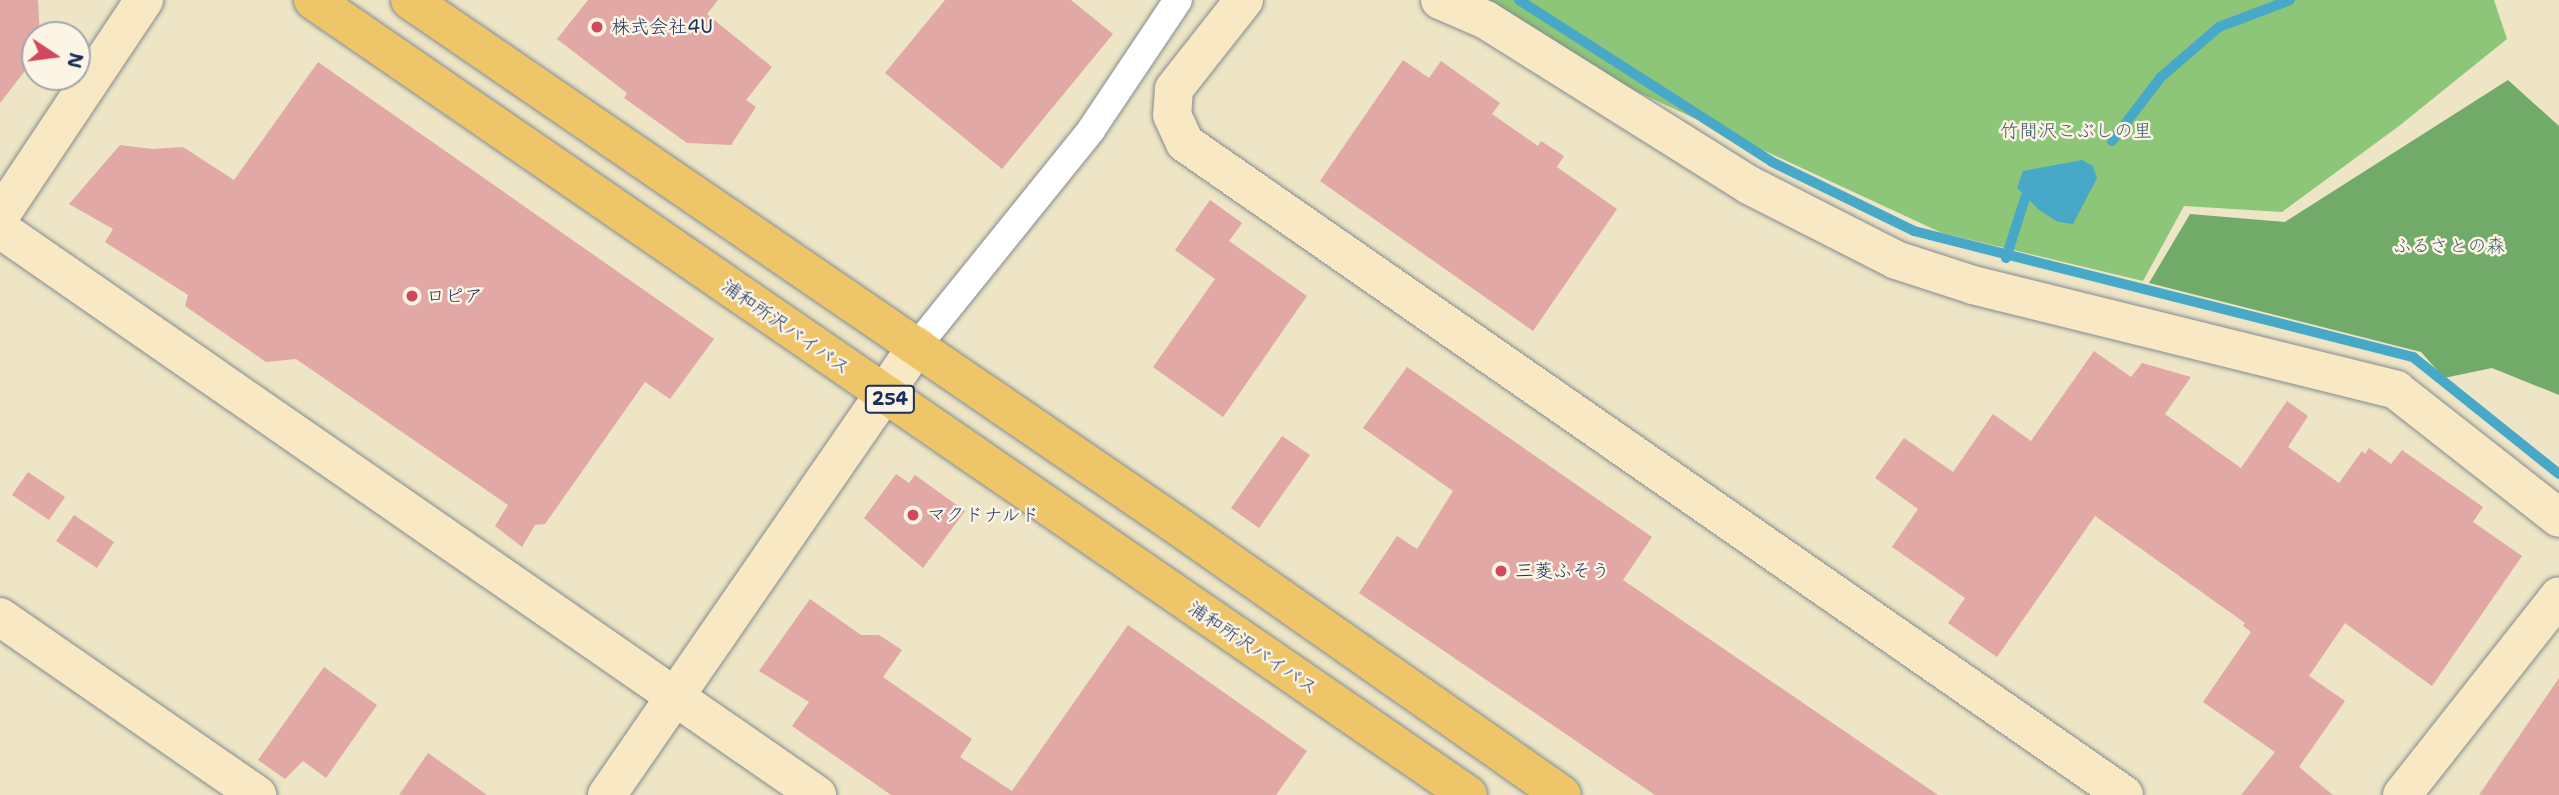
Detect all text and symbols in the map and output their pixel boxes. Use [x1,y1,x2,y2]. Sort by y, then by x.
place label: 株式会社4U [611,16,713,38]
marker: 株式会社4U [589,19,605,35]
north arrow [21,21,91,91]
text: N [61,50,89,71]
park label: 竹間沢こぶしの里 [2000,120,2152,142]
park label: ふるさとの森 [2392,235,2506,257]
street label: 浦和所沢バイパス [717,274,855,380]
place label: ロピア [426,285,483,307]
marker: ロピア [404,288,420,304]
road number: 254 [864,384,916,414]
place label: マクドナルド [927,504,1041,526]
marker: マクドナルド [905,507,921,523]
place label: 三菱ふそう [1515,560,1610,582]
marker: 三菱ふそう [1493,563,1509,579]
street label: 浦和所沢バイパス [1184,596,1322,700]

